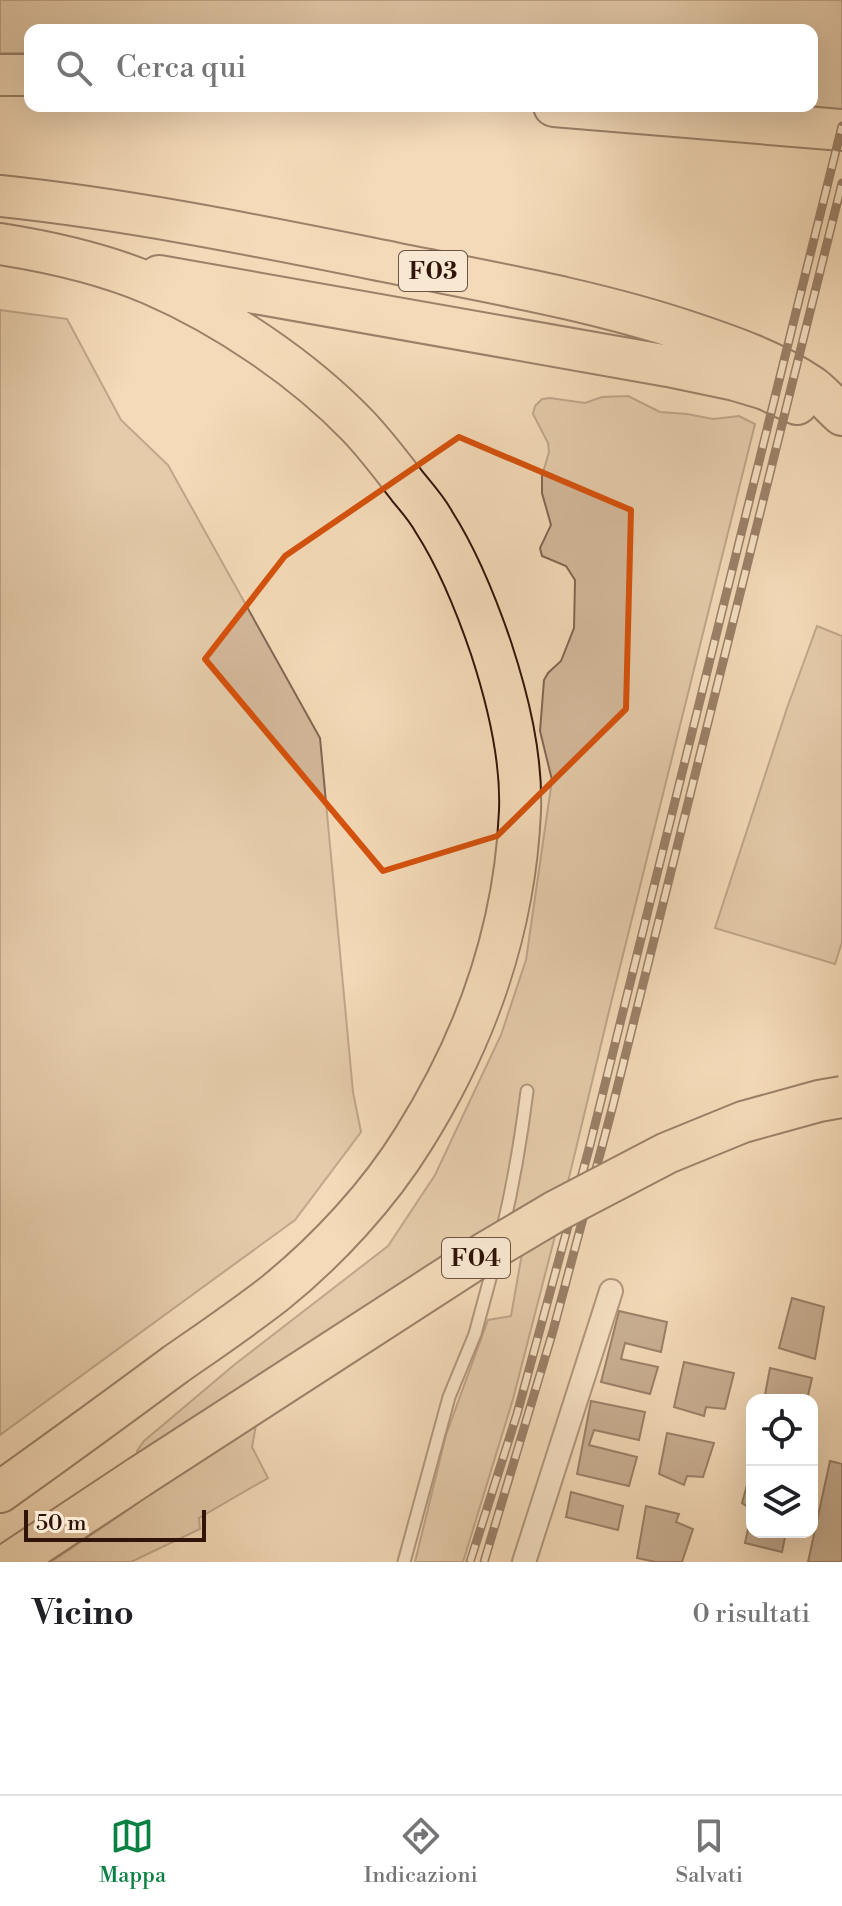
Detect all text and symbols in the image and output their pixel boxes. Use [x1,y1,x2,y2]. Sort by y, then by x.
search box [24,24,818,112]
icon: search [52,46,96,90]
text: Cerca qui [116,49,246,87]
road number: F03 [399,251,467,291]
road number: F04 [442,1238,510,1278]
map controls [746,1394,818,1538]
button: locate [746,1394,818,1466]
button: layers [746,1466,818,1538]
scale bar [24,1506,206,1542]
text: 50 m [36,1510,87,1537]
text: Vicino [32,1593,134,1635]
text: 0 risultati [693,1598,810,1630]
tab: Mappa [99,1814,166,1889]
tab: Indicazioni [364,1814,478,1889]
tab: Salvati [676,1814,743,1889]

